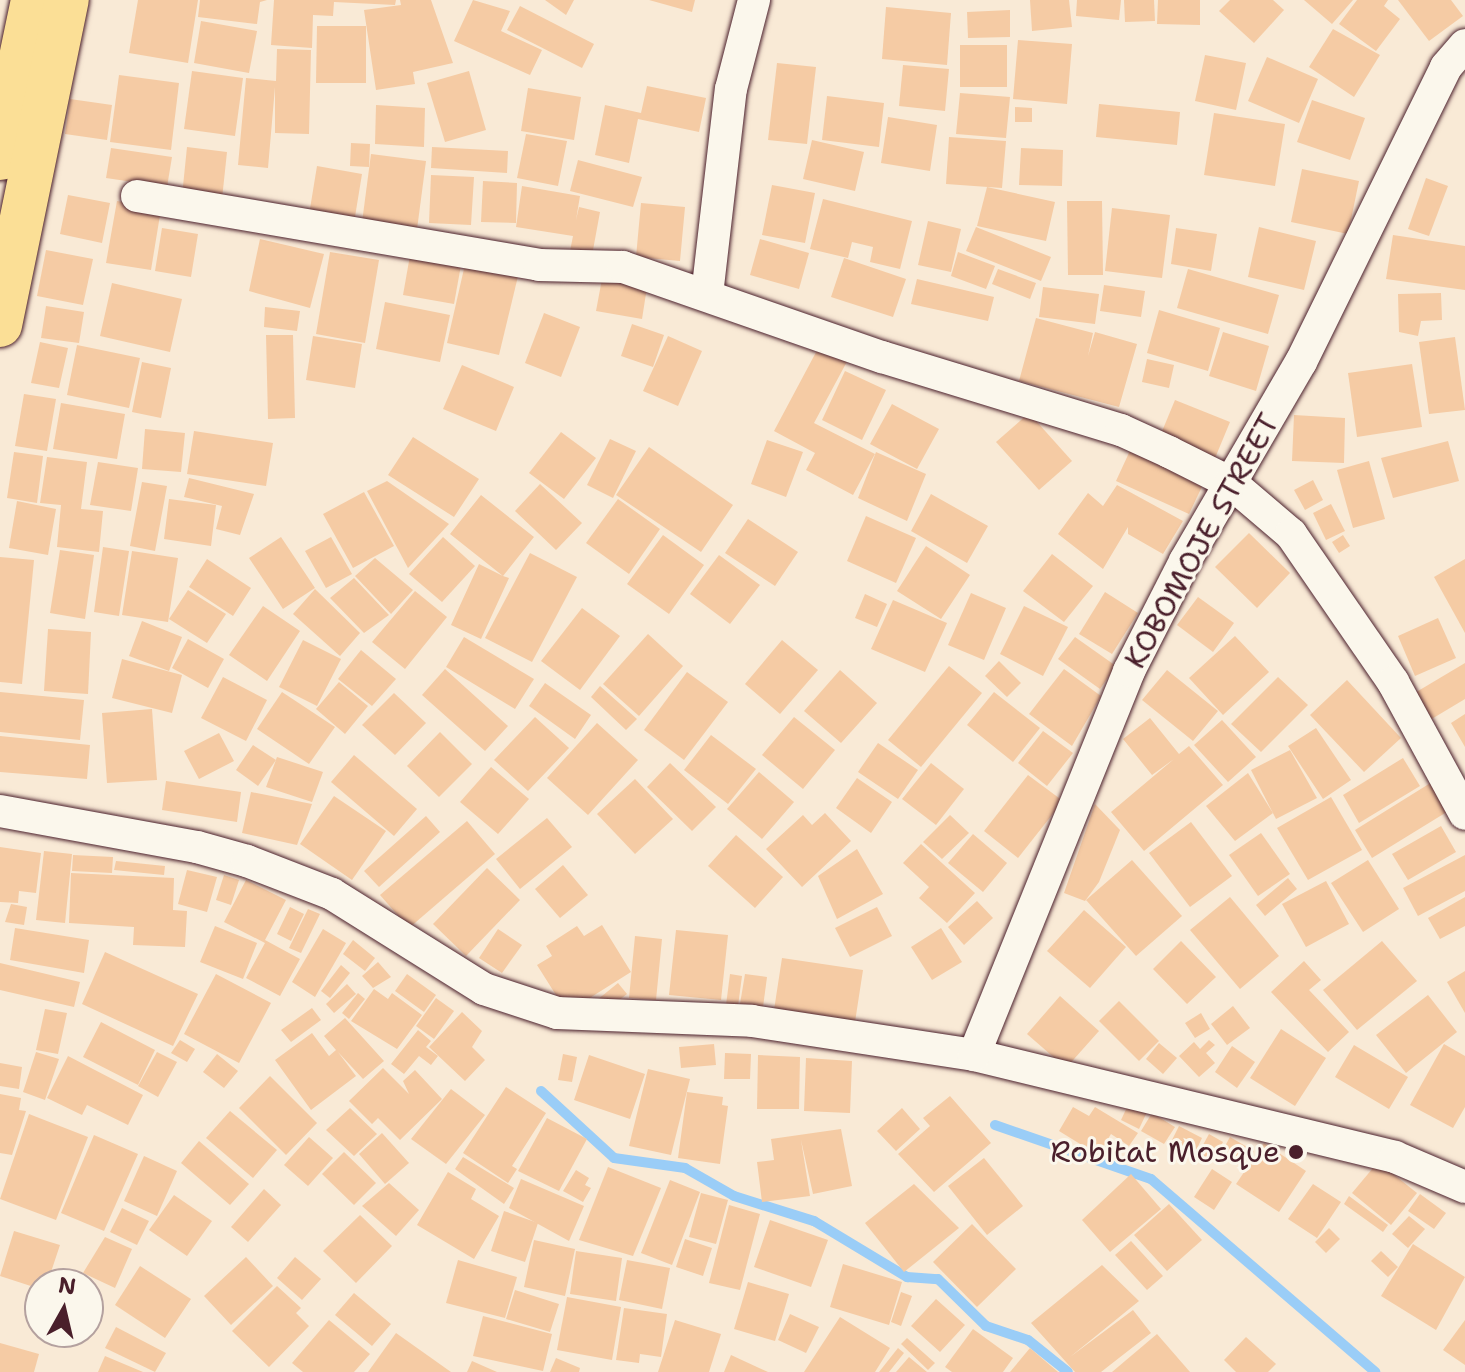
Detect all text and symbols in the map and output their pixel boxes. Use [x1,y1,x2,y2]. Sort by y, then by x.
street label: KOBOMOJE STREET [1117,407,1287,675]
place label: Robitat Mosque [1050,1134,1280,1170]
marker: Robitat Mosque [1287,1143,1305,1161]
north arrow [24,1268,104,1348]
text: N [56,1270,78,1301]

